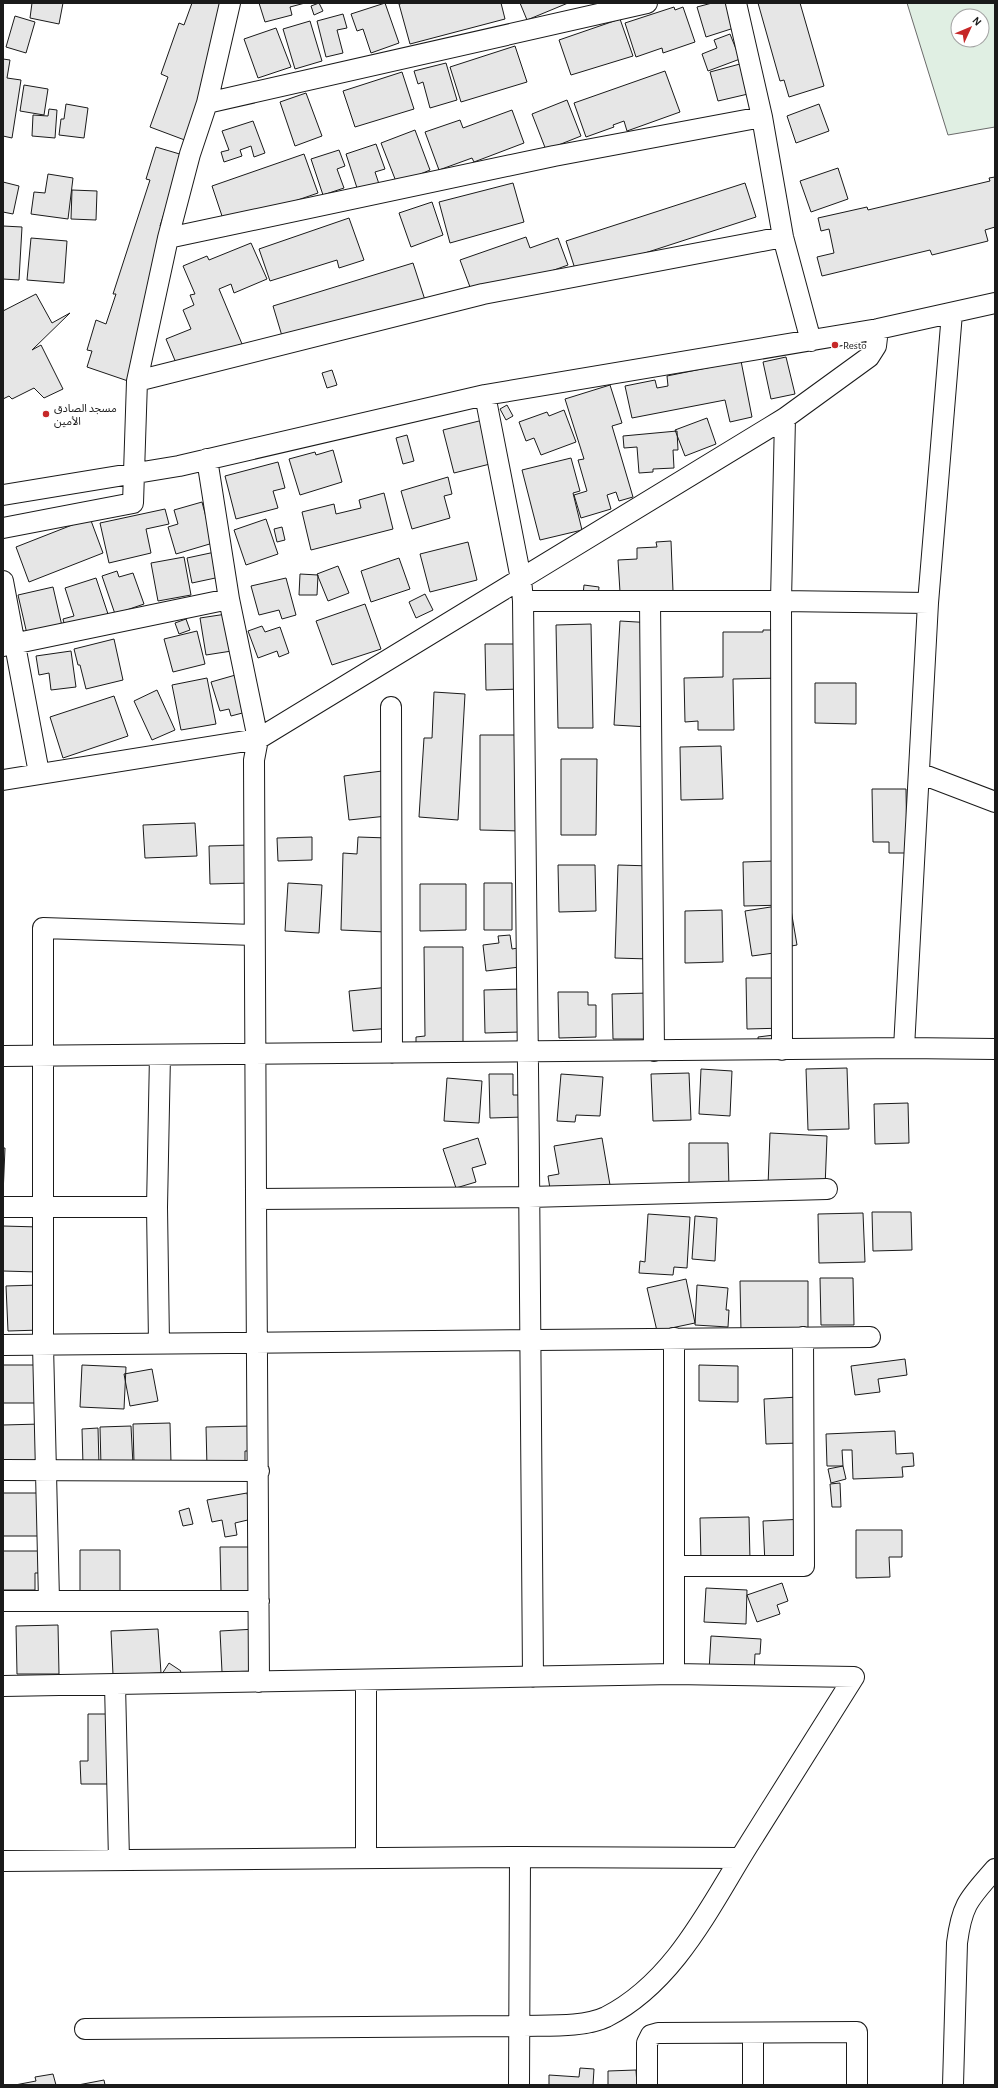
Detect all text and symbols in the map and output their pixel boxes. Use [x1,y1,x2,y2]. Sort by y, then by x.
north arrow [950,8,990,48]
text: N [970,15,983,28]
marker: Resto [830,340,840,350]
place label: Resto [843,340,867,351]
place label: مسجد الصادق الأمين [54,403,117,428]
marker: مسجد الصادق الأمين [41,409,51,419]

